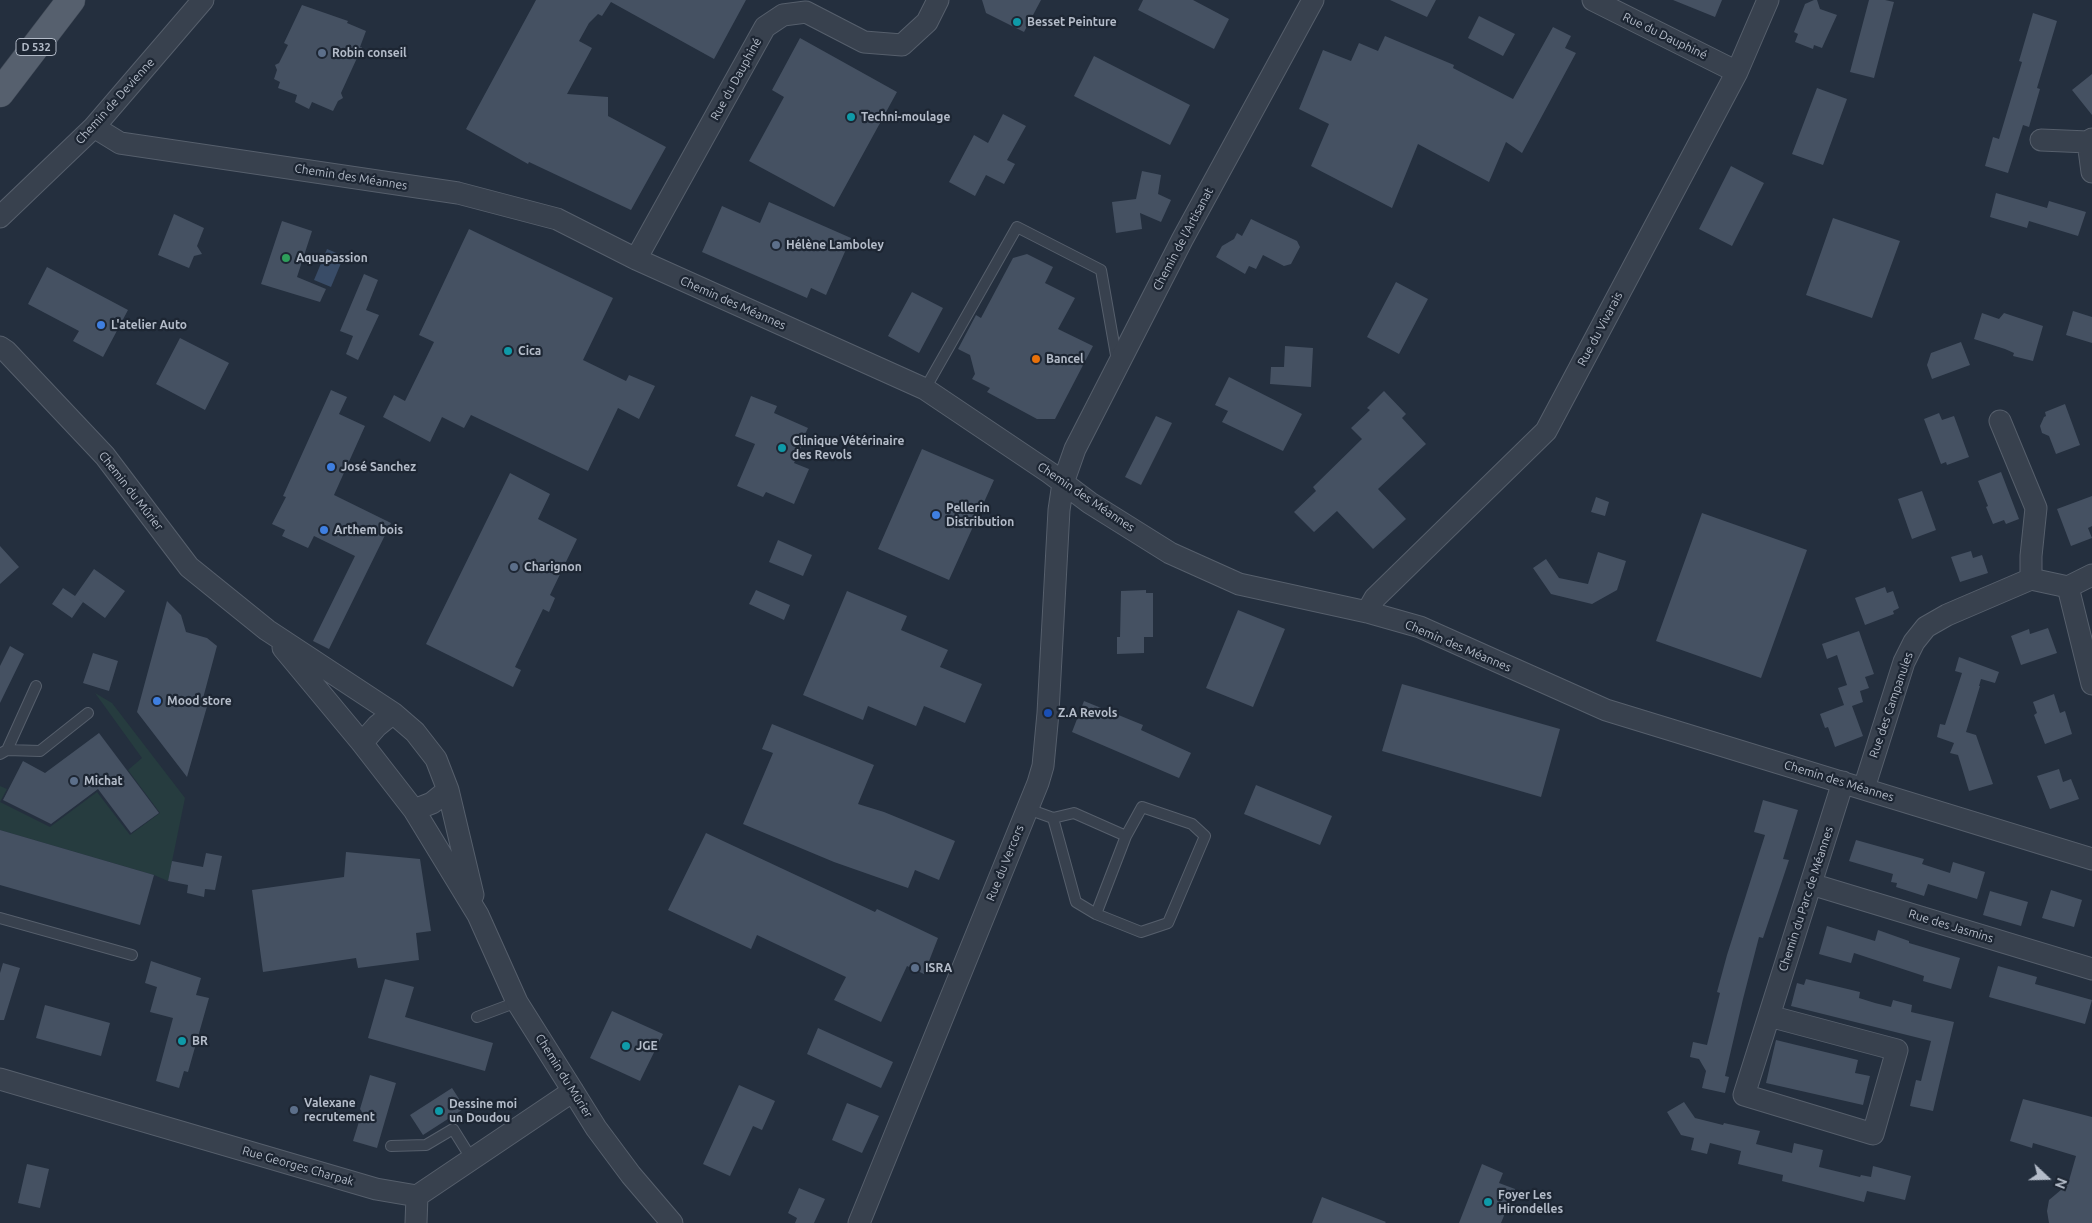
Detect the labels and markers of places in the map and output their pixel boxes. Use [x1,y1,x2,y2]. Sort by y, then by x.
place label: Besset Peinture [1027,15,1117,29]
marker: Besset Peinture [1011,16,1023,28]
place label: Robin conseil [332,46,407,60]
marker: Robin conseil [316,47,328,59]
place label: Techni-moulage [861,110,950,124]
marker: Techni-moulage [845,111,857,123]
place label: Hélène Lamboley [786,238,884,252]
marker: Hélène Lamboley [770,239,782,251]
place label: Aquapassion [296,251,368,265]
marker: Aquapassion [280,252,292,264]
place label: L'atelier Auto [111,318,187,332]
marker: L'atelier Auto [95,319,107,331]
place label: Cica [518,344,541,358]
marker: Cica [502,345,514,357]
place label: Bancel [1046,352,1084,366]
marker: Bancel [1030,353,1042,365]
place label: Clinique Vétérinaire des Revols [792,434,904,462]
marker: Clinique Vétérinaire des Revols [776,442,788,454]
place label: José Sanchez [341,460,416,474]
marker: José Sanchez [325,461,337,473]
place label: Pellerin Distribution [946,501,1014,529]
marker: Pellerin Distribution [930,509,942,521]
place label: Arthem bois [334,523,403,537]
marker: Arthem bois [318,524,330,536]
place label: Charignon [524,560,582,574]
marker: Charignon [508,561,520,573]
place label: Mood store [167,694,232,708]
marker: Mood store [151,695,163,707]
place label: Z.A Revols [1058,706,1117,720]
marker: Z.A Revols [1042,707,1054,719]
place label: Michat [84,774,123,788]
marker: Michat [68,775,80,787]
place label: ISRA [925,961,952,975]
marker: ISRA [909,962,921,974]
place label: BR [192,1034,208,1048]
marker: BR [176,1035,188,1047]
place label: JGE [636,1039,658,1053]
marker: JGE [620,1040,632,1052]
place label: Valexane recrutement [304,1096,375,1124]
place label: Dessine moi un Doudou [449,1097,517,1125]
marker: Valexane recrutement [288,1104,300,1116]
marker: Dessine moi un Doudou [433,1105,445,1117]
place label: Foyer Les Hirondelles [1498,1188,1563,1216]
marker: Foyer Les Hirondelles [1482,1196,1494,1208]

